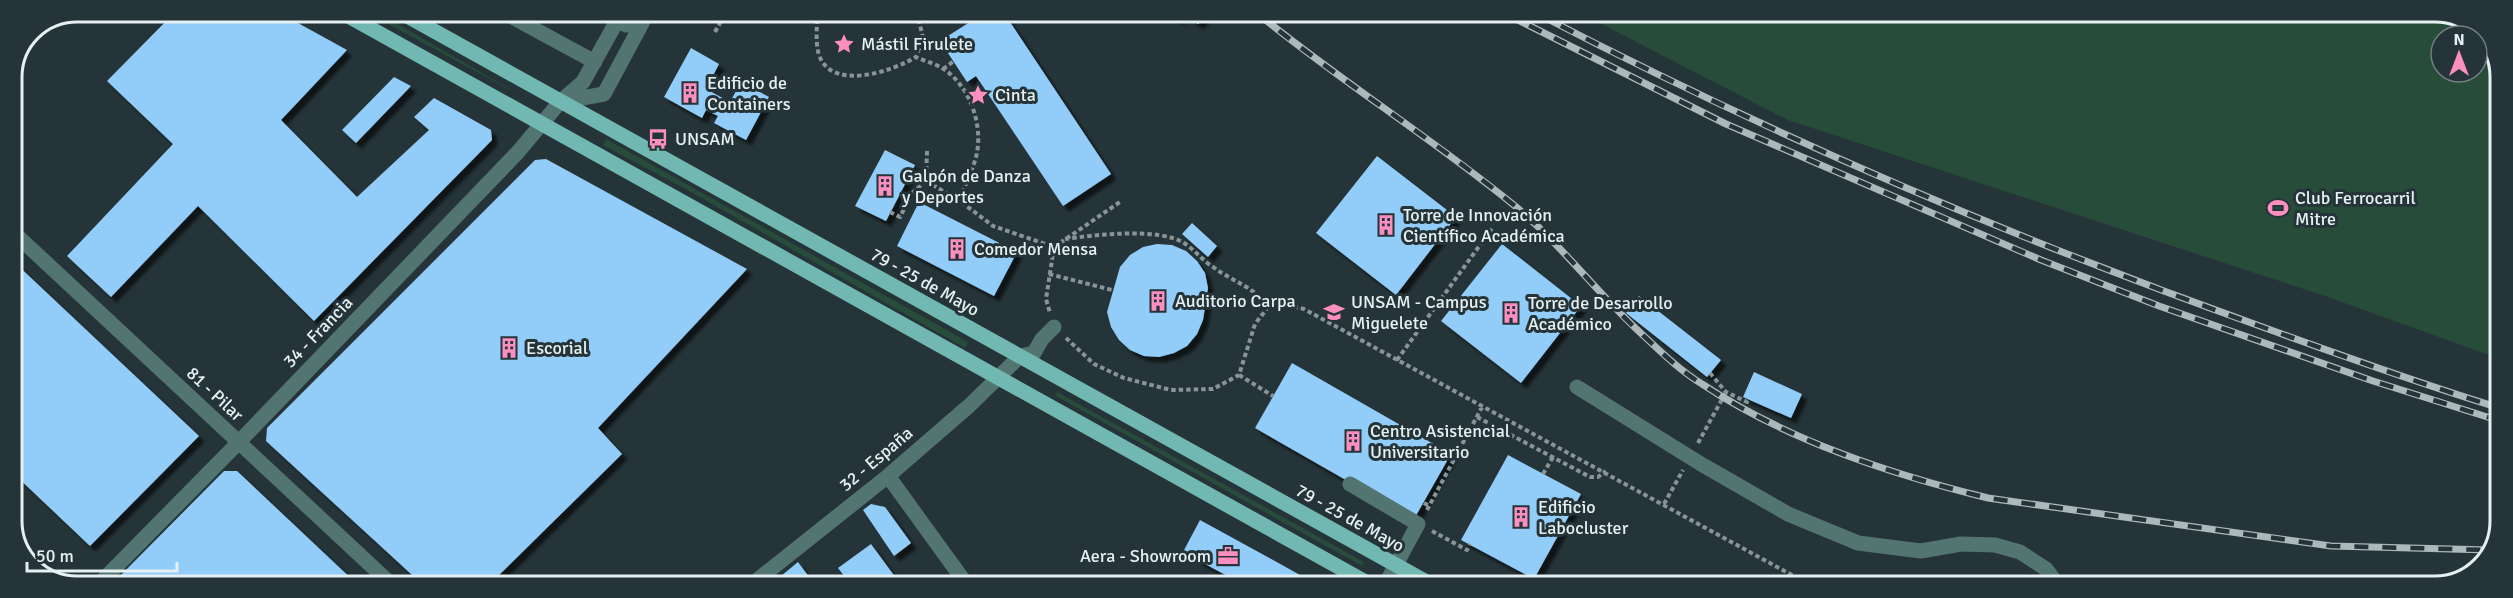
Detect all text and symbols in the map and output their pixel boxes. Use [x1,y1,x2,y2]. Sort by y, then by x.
north arrow [2429,24,2489,84]
text: N [2453,30,2465,50]
place icon: Mástil Firulete [832,32,856,56]
place label: Mástil Firulete [861,33,973,55]
place label: Edificio de Containers [707,72,791,115]
building icon: Edificio de Containers [678,81,702,105]
place icon: Cinta [966,83,990,107]
place label: Cinta [995,84,1036,106]
bus stop icon: UNSAM [646,127,670,151]
place label: UNSAM [675,128,735,150]
place label: Galpón de Danza y Deportes [902,165,1031,208]
building icon: Galpón de Danza y Deportes [873,174,897,198]
place label: Club Ferrocarril Mitre [2295,187,2416,230]
sports icon: Club Ferrocarril Mitre [2266,196,2290,220]
place label: Torre de Innovación Científico Académica [1403,204,1565,247]
building icon: Torre de Innovación Científico Académica [1374,213,1398,237]
building icon: Comedor Mensa [945,237,969,261]
place label: Comedor Mensa [974,238,1097,260]
street label: 79 - 25 de Mayo [867,243,983,321]
building icon: Auditorio Carpa [1146,289,1170,313]
place label: Auditorio Carpa [1175,290,1296,312]
place label: UNSAM - Campus Miguelete [1351,291,1487,334]
street label: 34 - Francia [279,292,357,372]
place label: Torre de Desarrollo Académico [1528,292,1673,335]
school or university icon: UNSAM - Campus Miguelete [1322,300,1346,324]
building icon: Torre de Desarrollo Académico [1499,301,1523,325]
building icon: Escorial [497,336,521,360]
place label: Escorial [526,337,588,359]
street label: 81 - Pilar [182,362,248,426]
place label: Centro Asistencial Universitario [1370,420,1510,463]
street label: 32 - España [835,422,917,496]
building icon: Centro Asistencial Universitario [1341,429,1365,453]
street label: 79 - 25 de Mayo [1292,479,1408,557]
place label: Edificio Labocluster [1538,496,1629,539]
building icon: Edificio Labocluster [1509,505,1533,529]
scale bar [27,535,177,573]
office icon: Aera - Showroom [1216,544,1240,568]
text: 50 m [36,545,74,567]
place label: Aera - Showroom [1080,545,1211,567]

